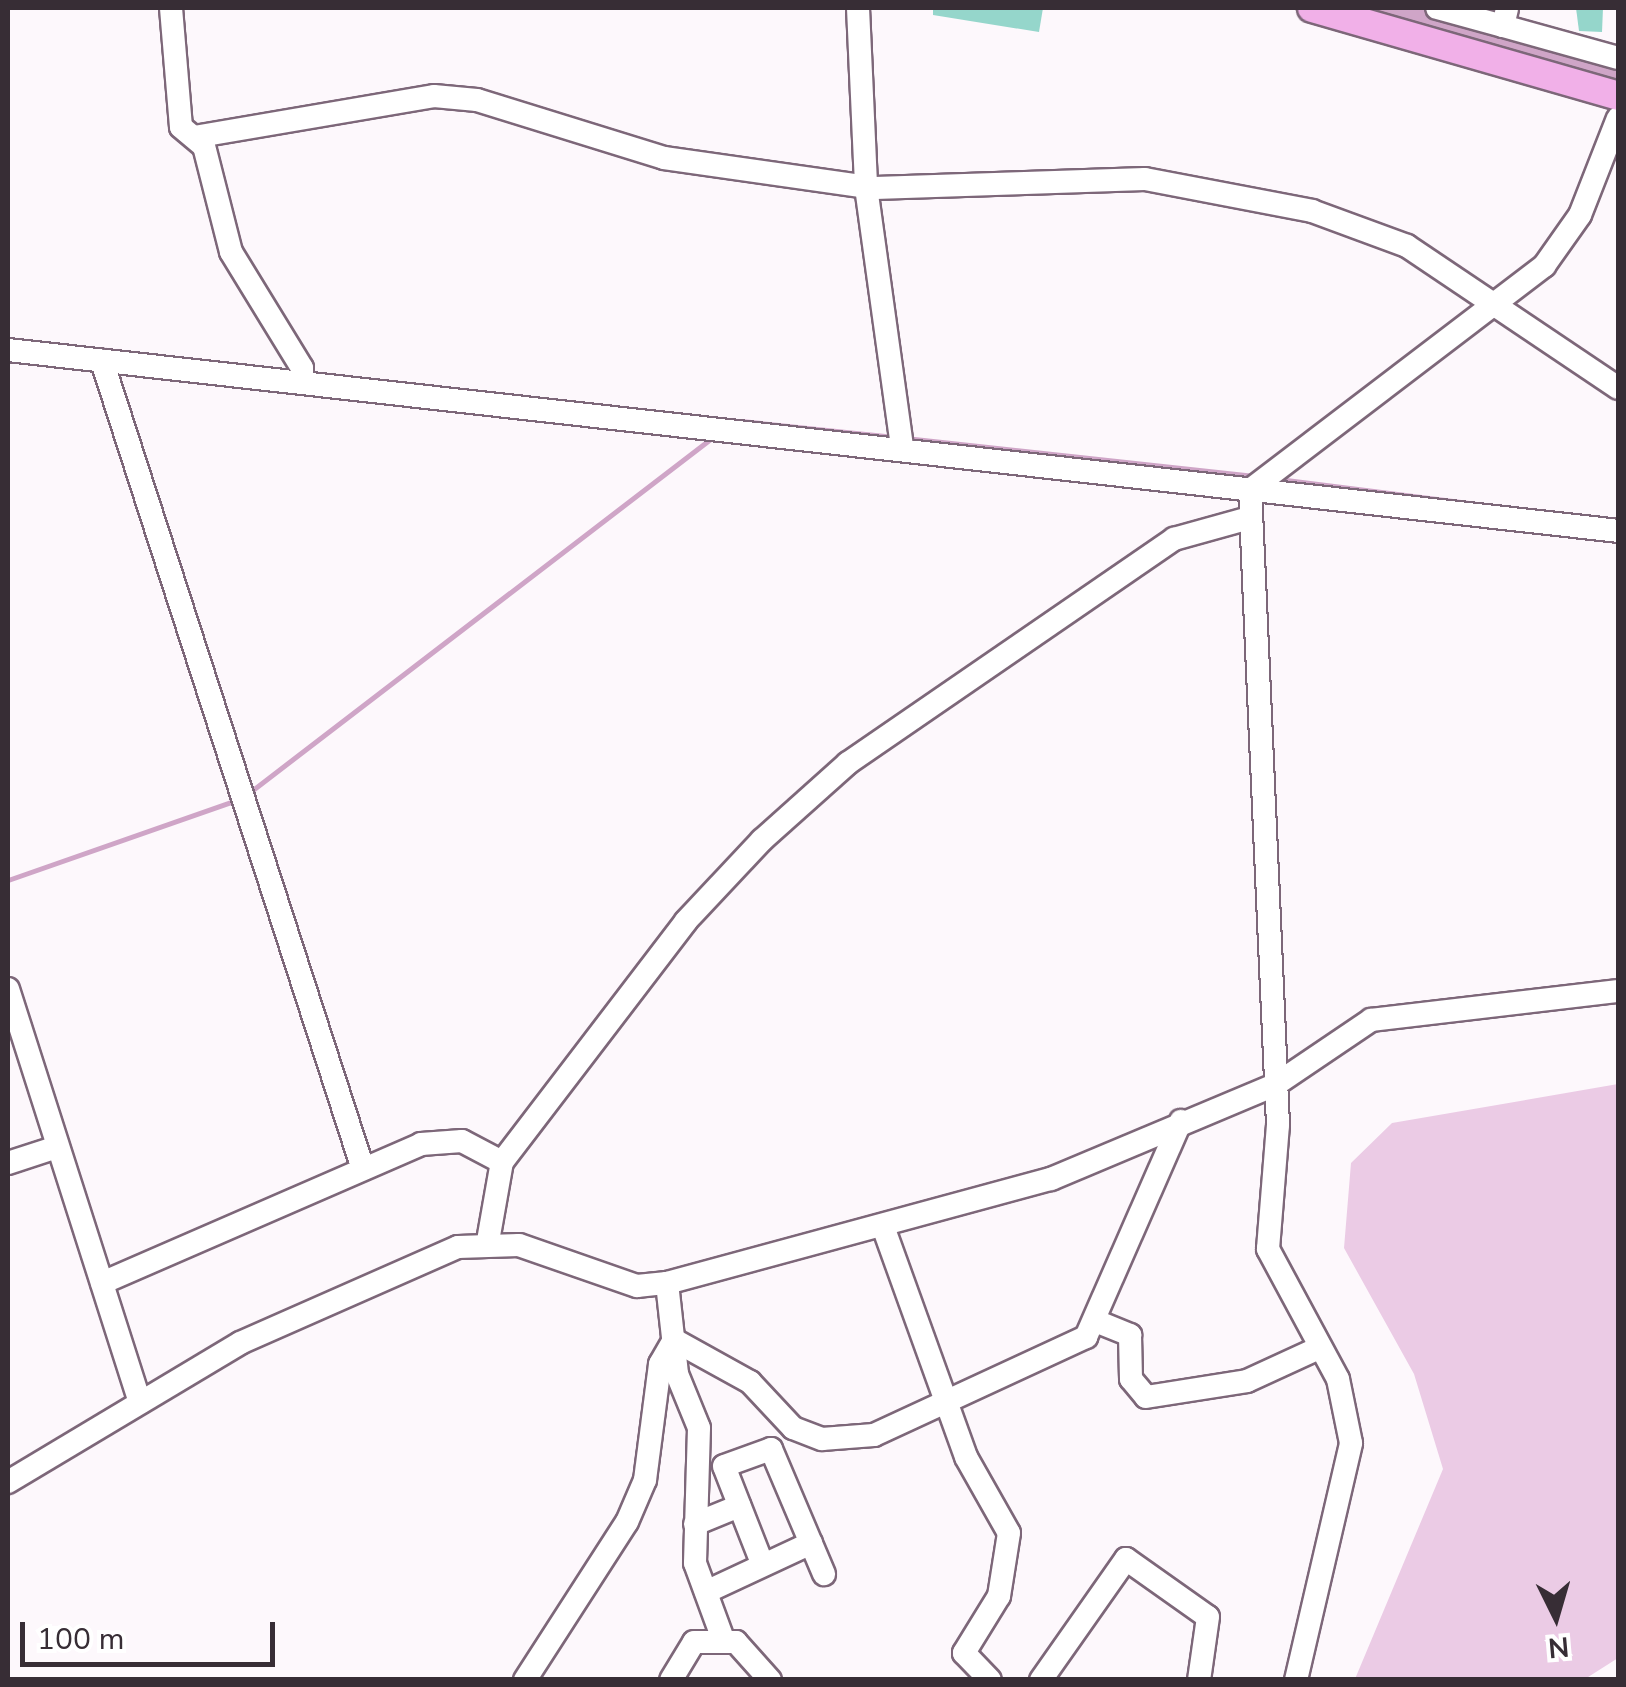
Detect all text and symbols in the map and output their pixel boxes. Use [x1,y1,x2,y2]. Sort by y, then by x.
north arrow [1506,1567,1606,1667]
scale bar [25,1602,280,1664]
text: 100 m [37,1619,124,1660]
text: N [1547,1627,1571,1667]

